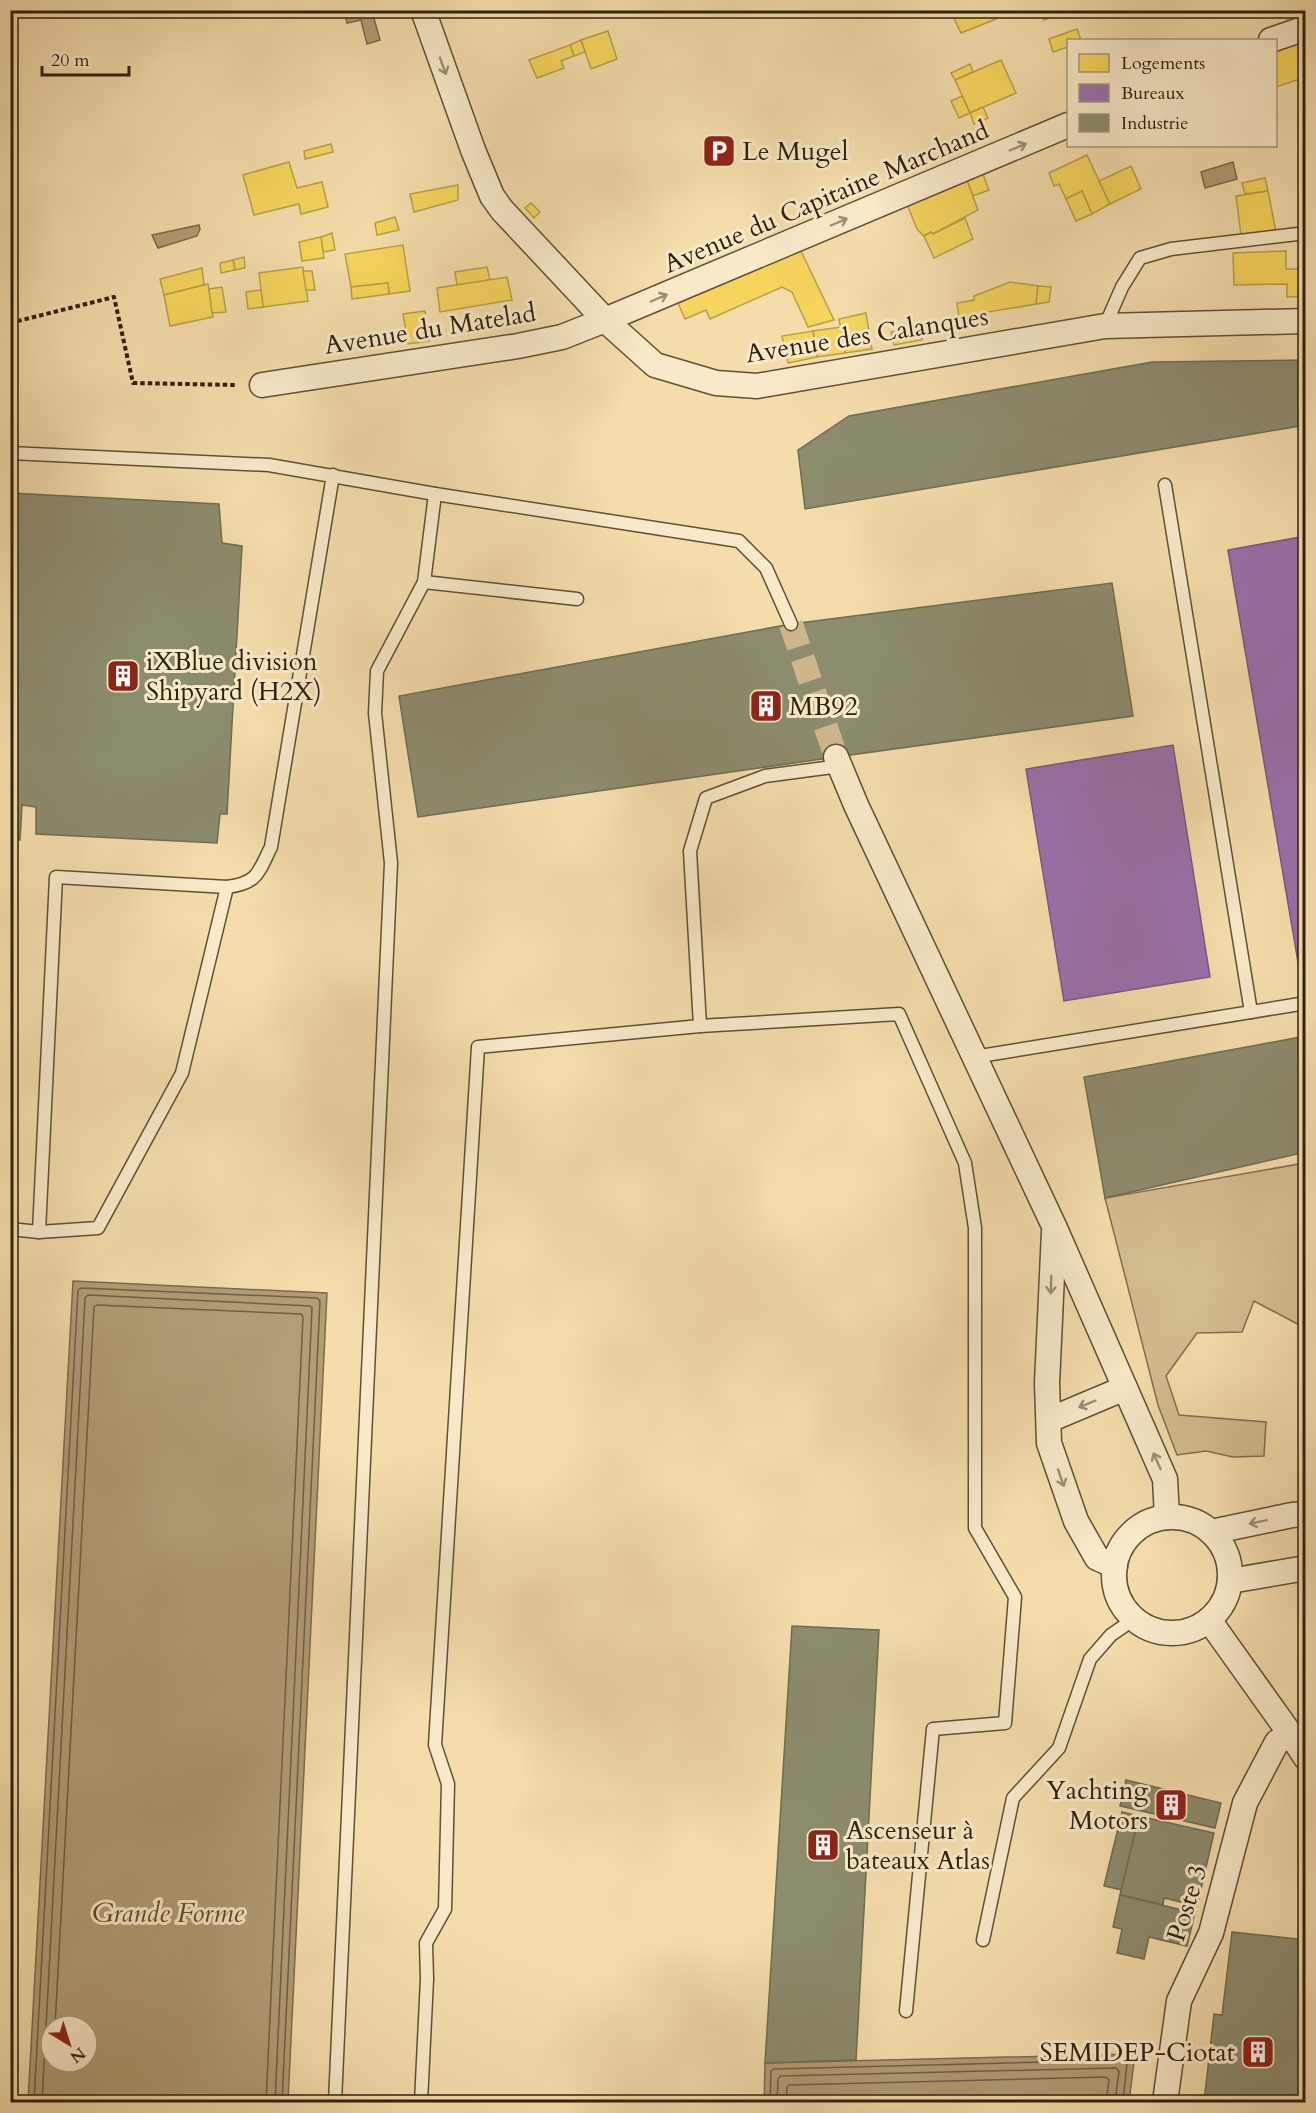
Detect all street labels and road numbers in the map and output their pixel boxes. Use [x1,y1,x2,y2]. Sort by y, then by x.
street label: Avenue du Capitaine Marchand [658,112,994,282]
street label: Avenue du Matelad [322,295,538,363]
street label: Avenue des Calanques [743,299,991,371]
street label: Poste 3 [1158,1860,1216,1946]

